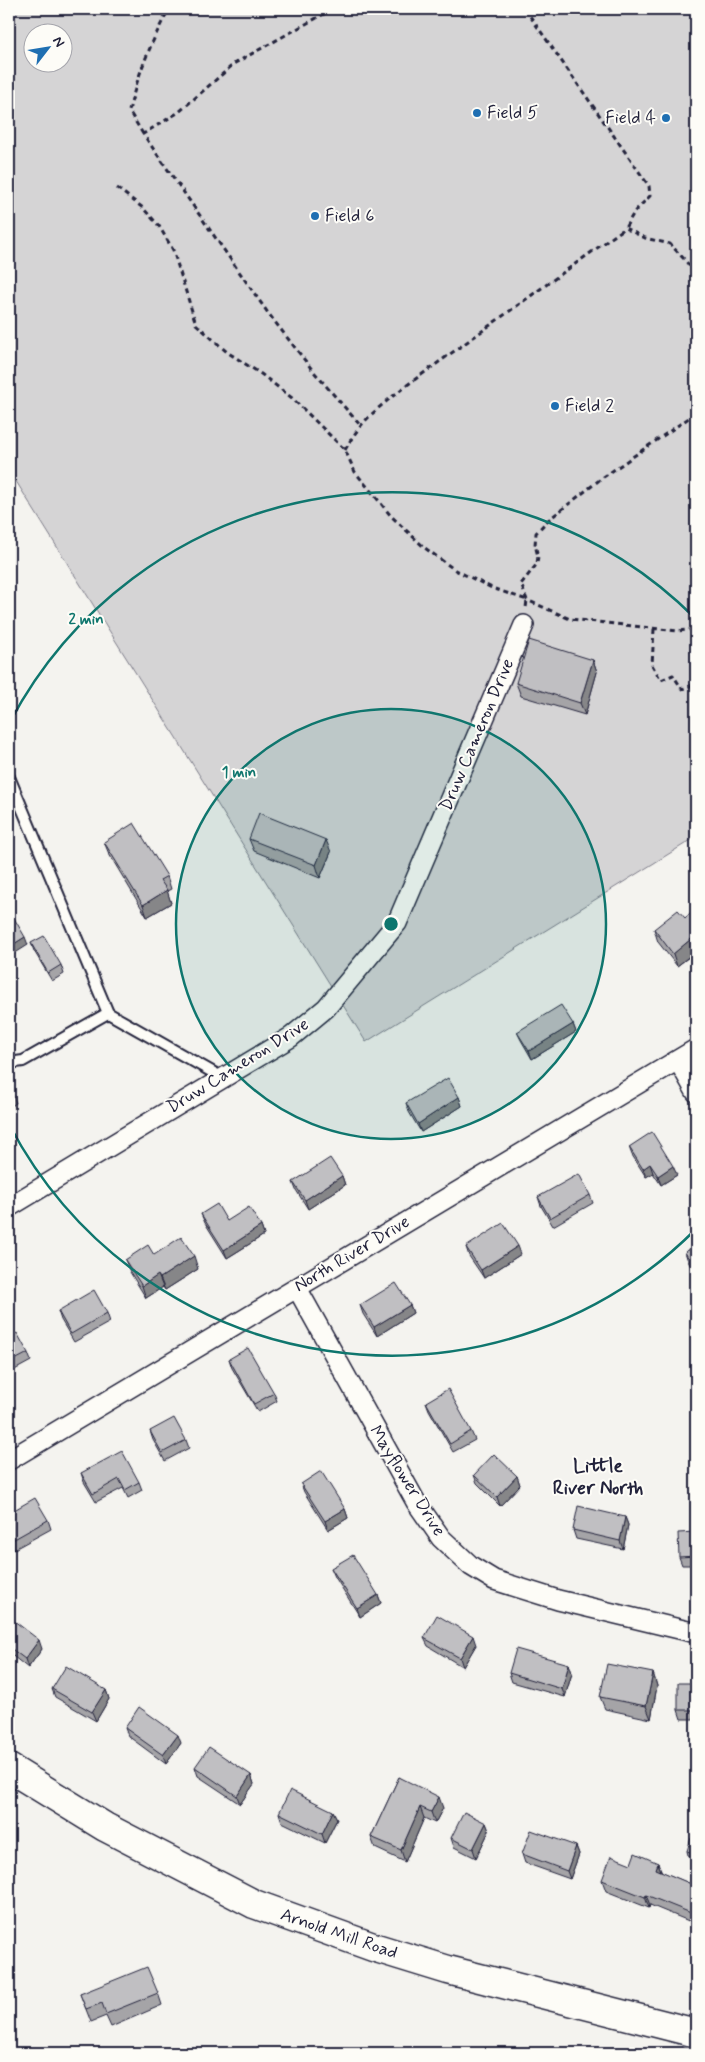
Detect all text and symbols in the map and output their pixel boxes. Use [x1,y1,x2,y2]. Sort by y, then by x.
north arrow [22,22,72,72]
text: N [48,33,68,50]
place label: Field 5 [487,101,538,125]
place label: Field 4 [605,106,656,130]
marker: Field 5 [471,107,483,119]
marker: Field 4 [660,112,672,124]
place label: Field 6 [325,204,374,228]
marker: Field 6 [309,210,321,222]
place label: Field 2 [565,394,614,418]
marker: Field 2 [549,400,561,412]
text: 2 min [68,610,104,630]
street label: Druw Cameron Drive [434,655,520,815]
text: 1 min [222,763,256,783]
centre of rings [382,915,400,933]
street label: Druw Cameron Drive [162,1012,314,1120]
street label: North River Drive [290,1210,414,1298]
street label: Mayflower Drive [363,1421,451,1541]
district label: Little River North [553,1454,643,1501]
street label: Arnold Mill Road [277,1903,401,1965]

